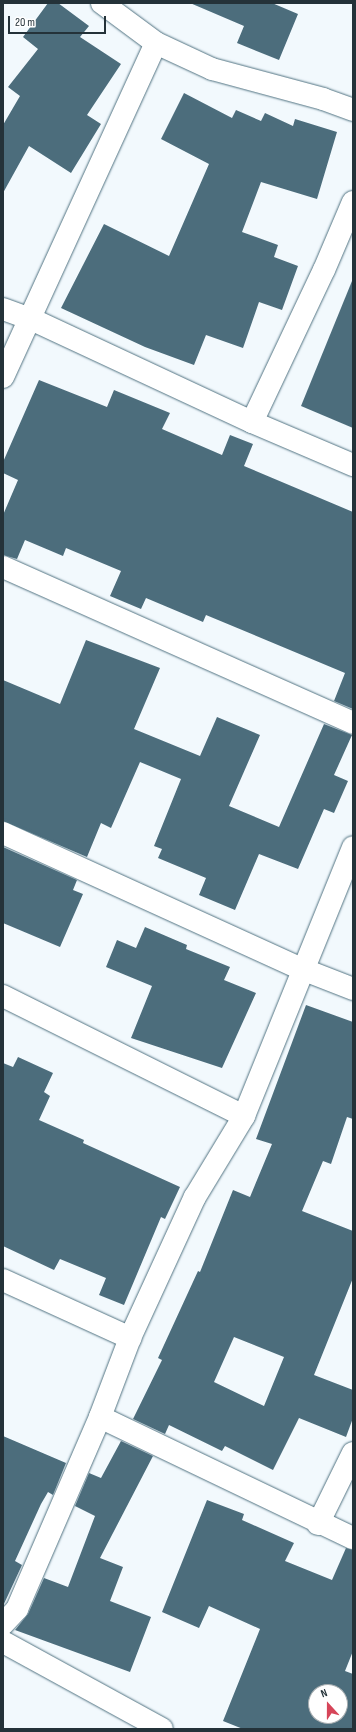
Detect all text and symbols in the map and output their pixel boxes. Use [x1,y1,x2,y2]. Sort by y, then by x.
scale bar [10,8,108,34]
text: 20 m [15,15,35,30]
north arrow [308,1684,348,1724]
text: N [319,1686,329,1700]

